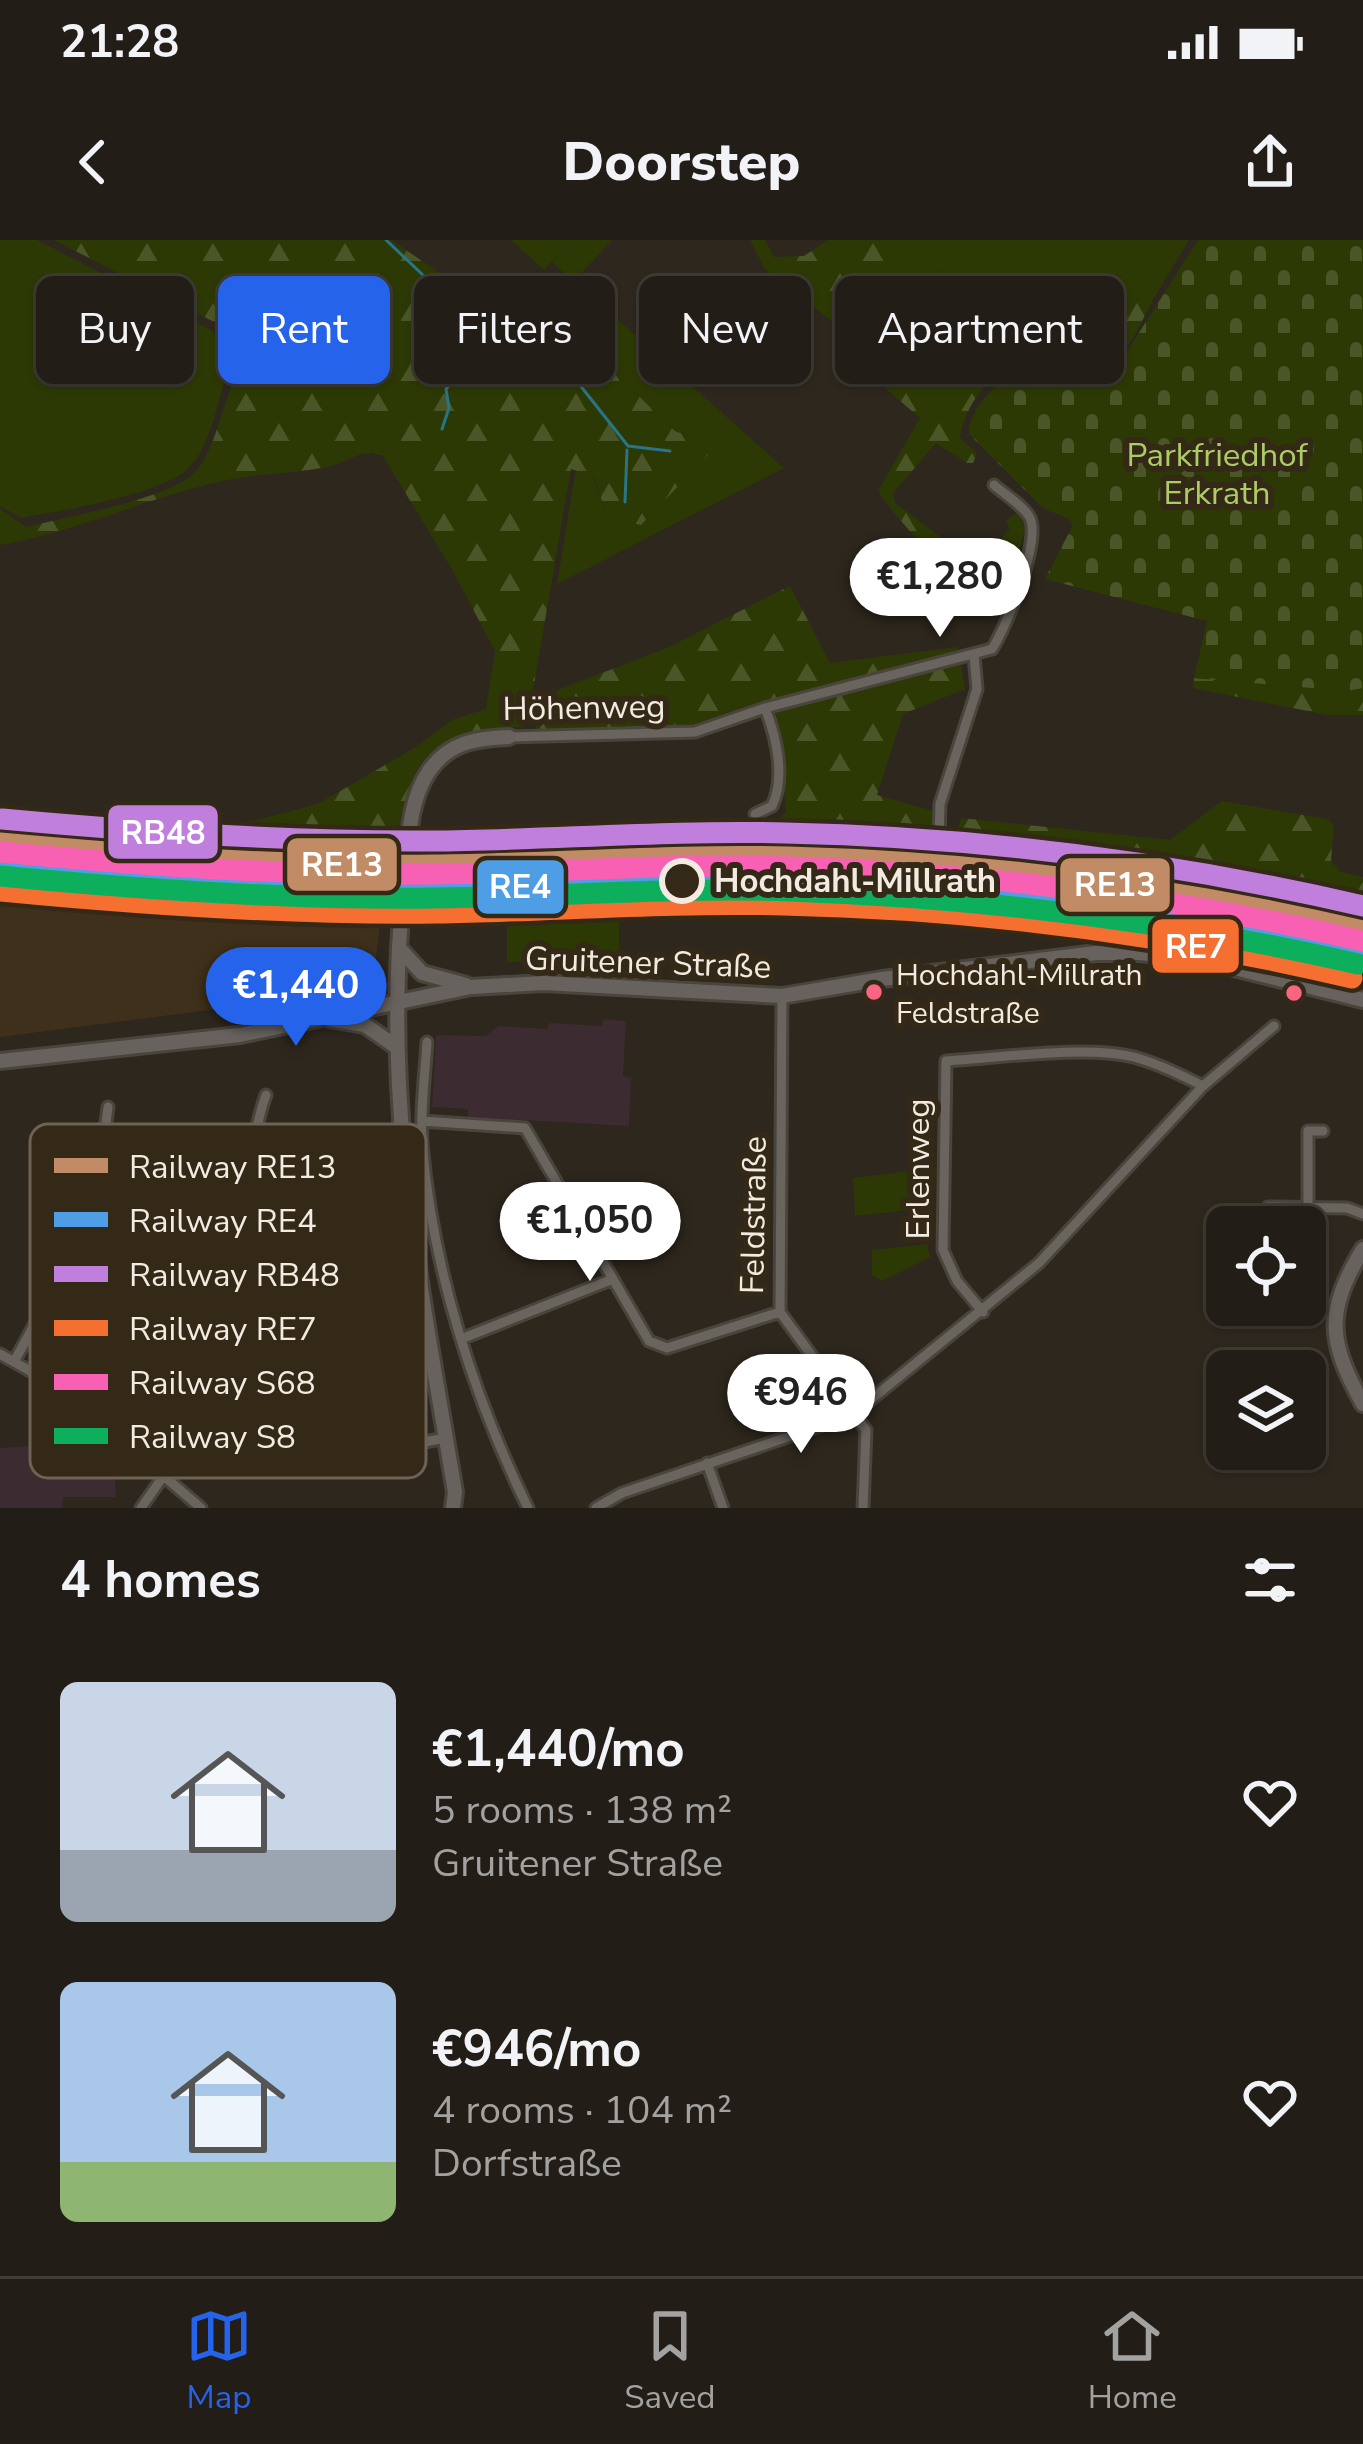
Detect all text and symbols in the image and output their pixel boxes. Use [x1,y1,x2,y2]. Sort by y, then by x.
text: 21:28 [60,12,179,73]
text: Doorstep [563,125,800,199]
icon: back [60,129,126,195]
icon: share [1237,129,1303,195]
chip: Buy [36,276,194,384]
chip: Rent [218,276,390,384]
chip: Filters [414,276,615,384]
chip: New [639,276,811,384]
chip: Apartment [835,276,1124,384]
park label: Parkfriedhof Erkrath [1126,433,1309,516]
pin: €1,280 [842,538,1038,640]
text: €1,280 [877,550,1003,603]
street label: Höhenweg [502,684,666,732]
line badge: RB48 [106,803,220,861]
text: RB48 [121,811,205,856]
line badge: RE13 [285,836,399,893]
text: RE13 [301,843,383,888]
line badge: RE13 [1058,856,1172,914]
line badge: RE4 [475,858,566,916]
place label: Hochdahl-Millrath [714,859,996,904]
marker: Hochdahl-Millrath [661,860,703,902]
text: RE13 [1074,863,1156,908]
text: RE4 [489,865,551,910]
line badge: RE7 [1150,917,1241,975]
text: RE7 [1165,925,1227,970]
street label: Gruitener Straße [524,936,772,990]
pin: €1,440 [198,947,394,1049]
place label: Hochdahl-Millrath Feldstraße [896,955,1143,1034]
text: €1,440 [233,959,359,1012]
marker: Hochdahl-Millrath Feldstraße [863,981,885,1003]
unlabelled marker [1283,982,1305,1004]
street label: Erlenweg [896,1098,941,1240]
legend [30,1124,426,1478]
street label: Feldstraße [730,1136,778,1294]
text: Railway RE13 [129,1145,337,1190]
pin: €1,050 [492,1182,688,1284]
text: €1,050 [527,1194,653,1247]
text: Railway RE4 [129,1199,317,1244]
map controls [1206,1206,1326,1470]
button: locate [1206,1206,1326,1326]
text: Railway RB48 [129,1253,340,1298]
text: Railway RE7 [129,1307,317,1352]
button: layers [1206,1350,1326,1470]
pin: €946 [730,1354,872,1456]
text: Railway S68 [129,1361,316,1406]
text: €946 [754,1366,848,1419]
text: Railway S8 [129,1415,296,1460]
text: 4 homes [60,1545,261,1615]
icon: filters [1237,1547,1303,1613]
text: €1,440/mo [432,1714,685,1784]
icon: home [156,1730,300,1874]
icon: heart [1237,1769,1303,1835]
text: 5 rooms · 138 m² [432,1784,732,1837]
text: Gruitener Straße [432,1837,723,1890]
text: €946/mo [432,2014,641,2084]
icon: home [156,2030,300,2174]
icon: heart [1237,2069,1303,2135]
text: 4 rooms · 104 m² [432,2084,732,2137]
text: Dorfstraße [432,2137,622,2190]
tab: Map [186,2303,252,2420]
tab: Saved [624,2303,715,2420]
tab: Home [1088,2303,1177,2420]

